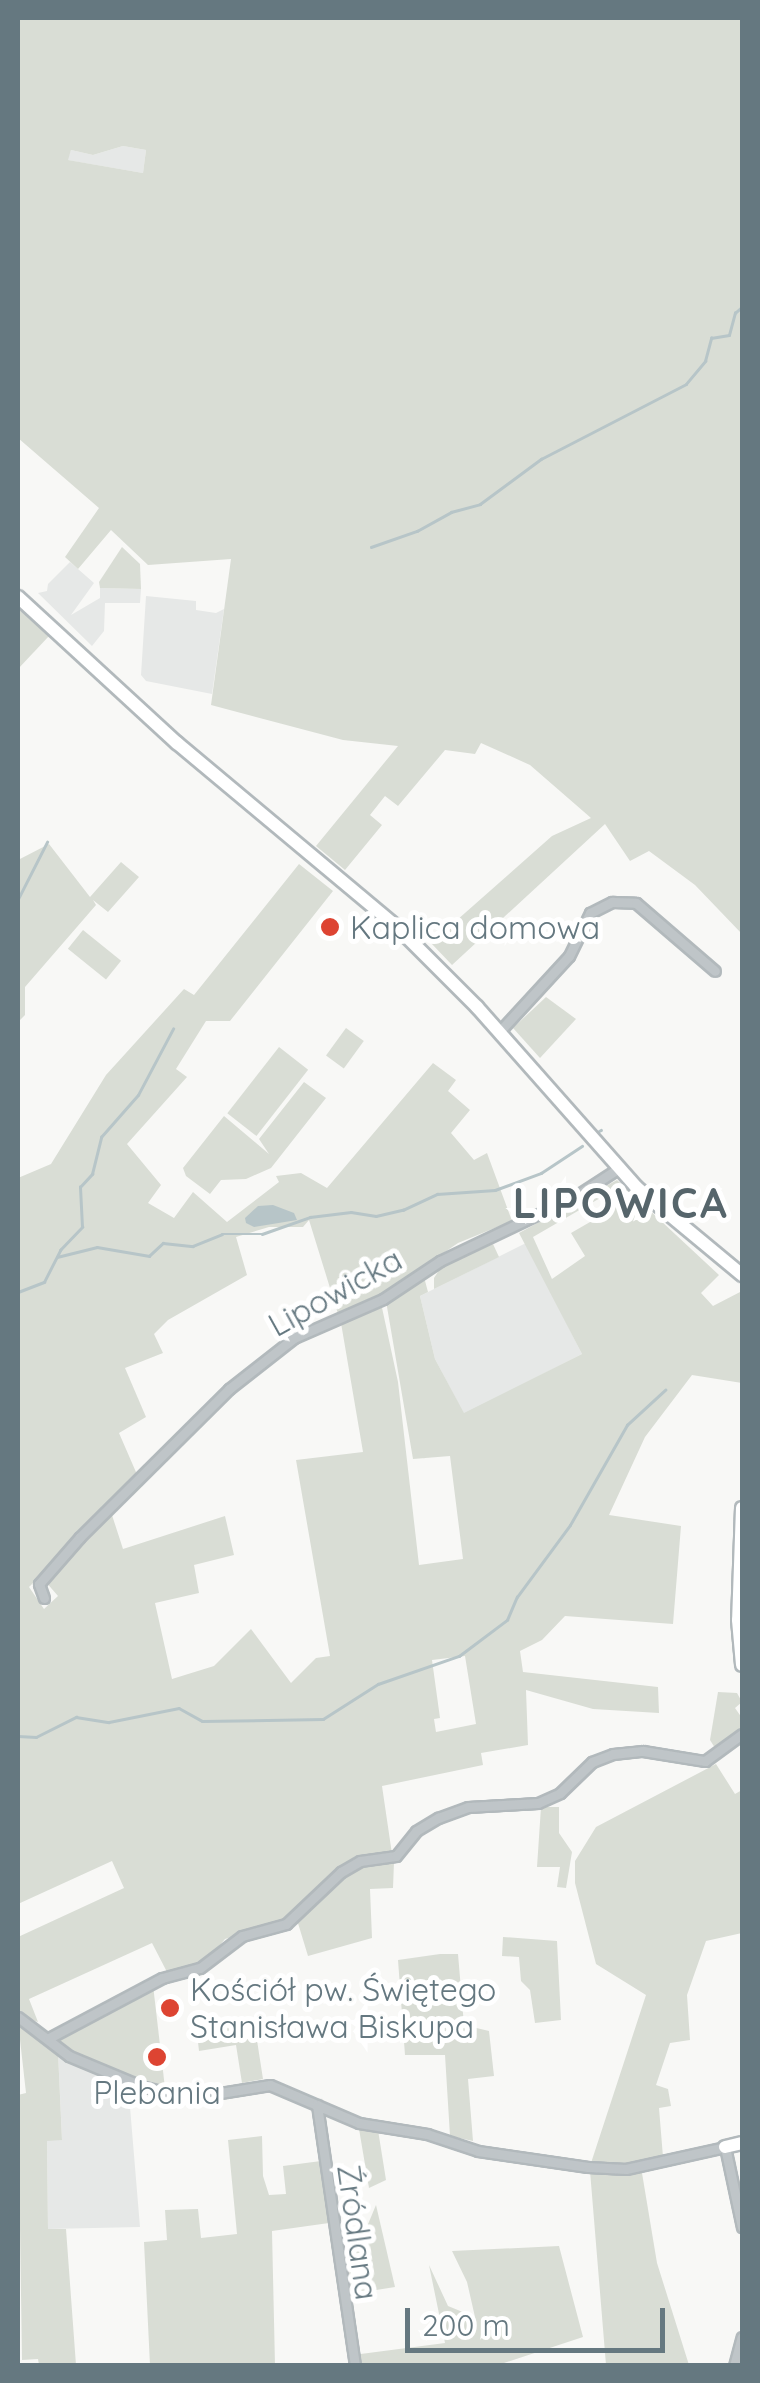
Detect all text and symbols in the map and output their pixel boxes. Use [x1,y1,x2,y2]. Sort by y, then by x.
place label: Kaplica domowa [350,908,600,946]
marker: Kaplica domowa [319,916,341,938]
district label: LIPOWICA [513,1178,729,1228]
street label: Lipowicka [262,1240,408,1344]
place label: Kościół pw. Świętego Stanisława Biskupa [190,1971,496,2046]
marker: Kościół pw. Świętego Stanisława Biskupa [159,1997,181,2019]
marker: Plebania [146,2046,168,2068]
place label: Plebania [93,2073,221,2111]
street label: Źródlana [330,2162,386,2302]
scale bar [410,2288,670,2350]
text: 200 m [422,2306,510,2344]

